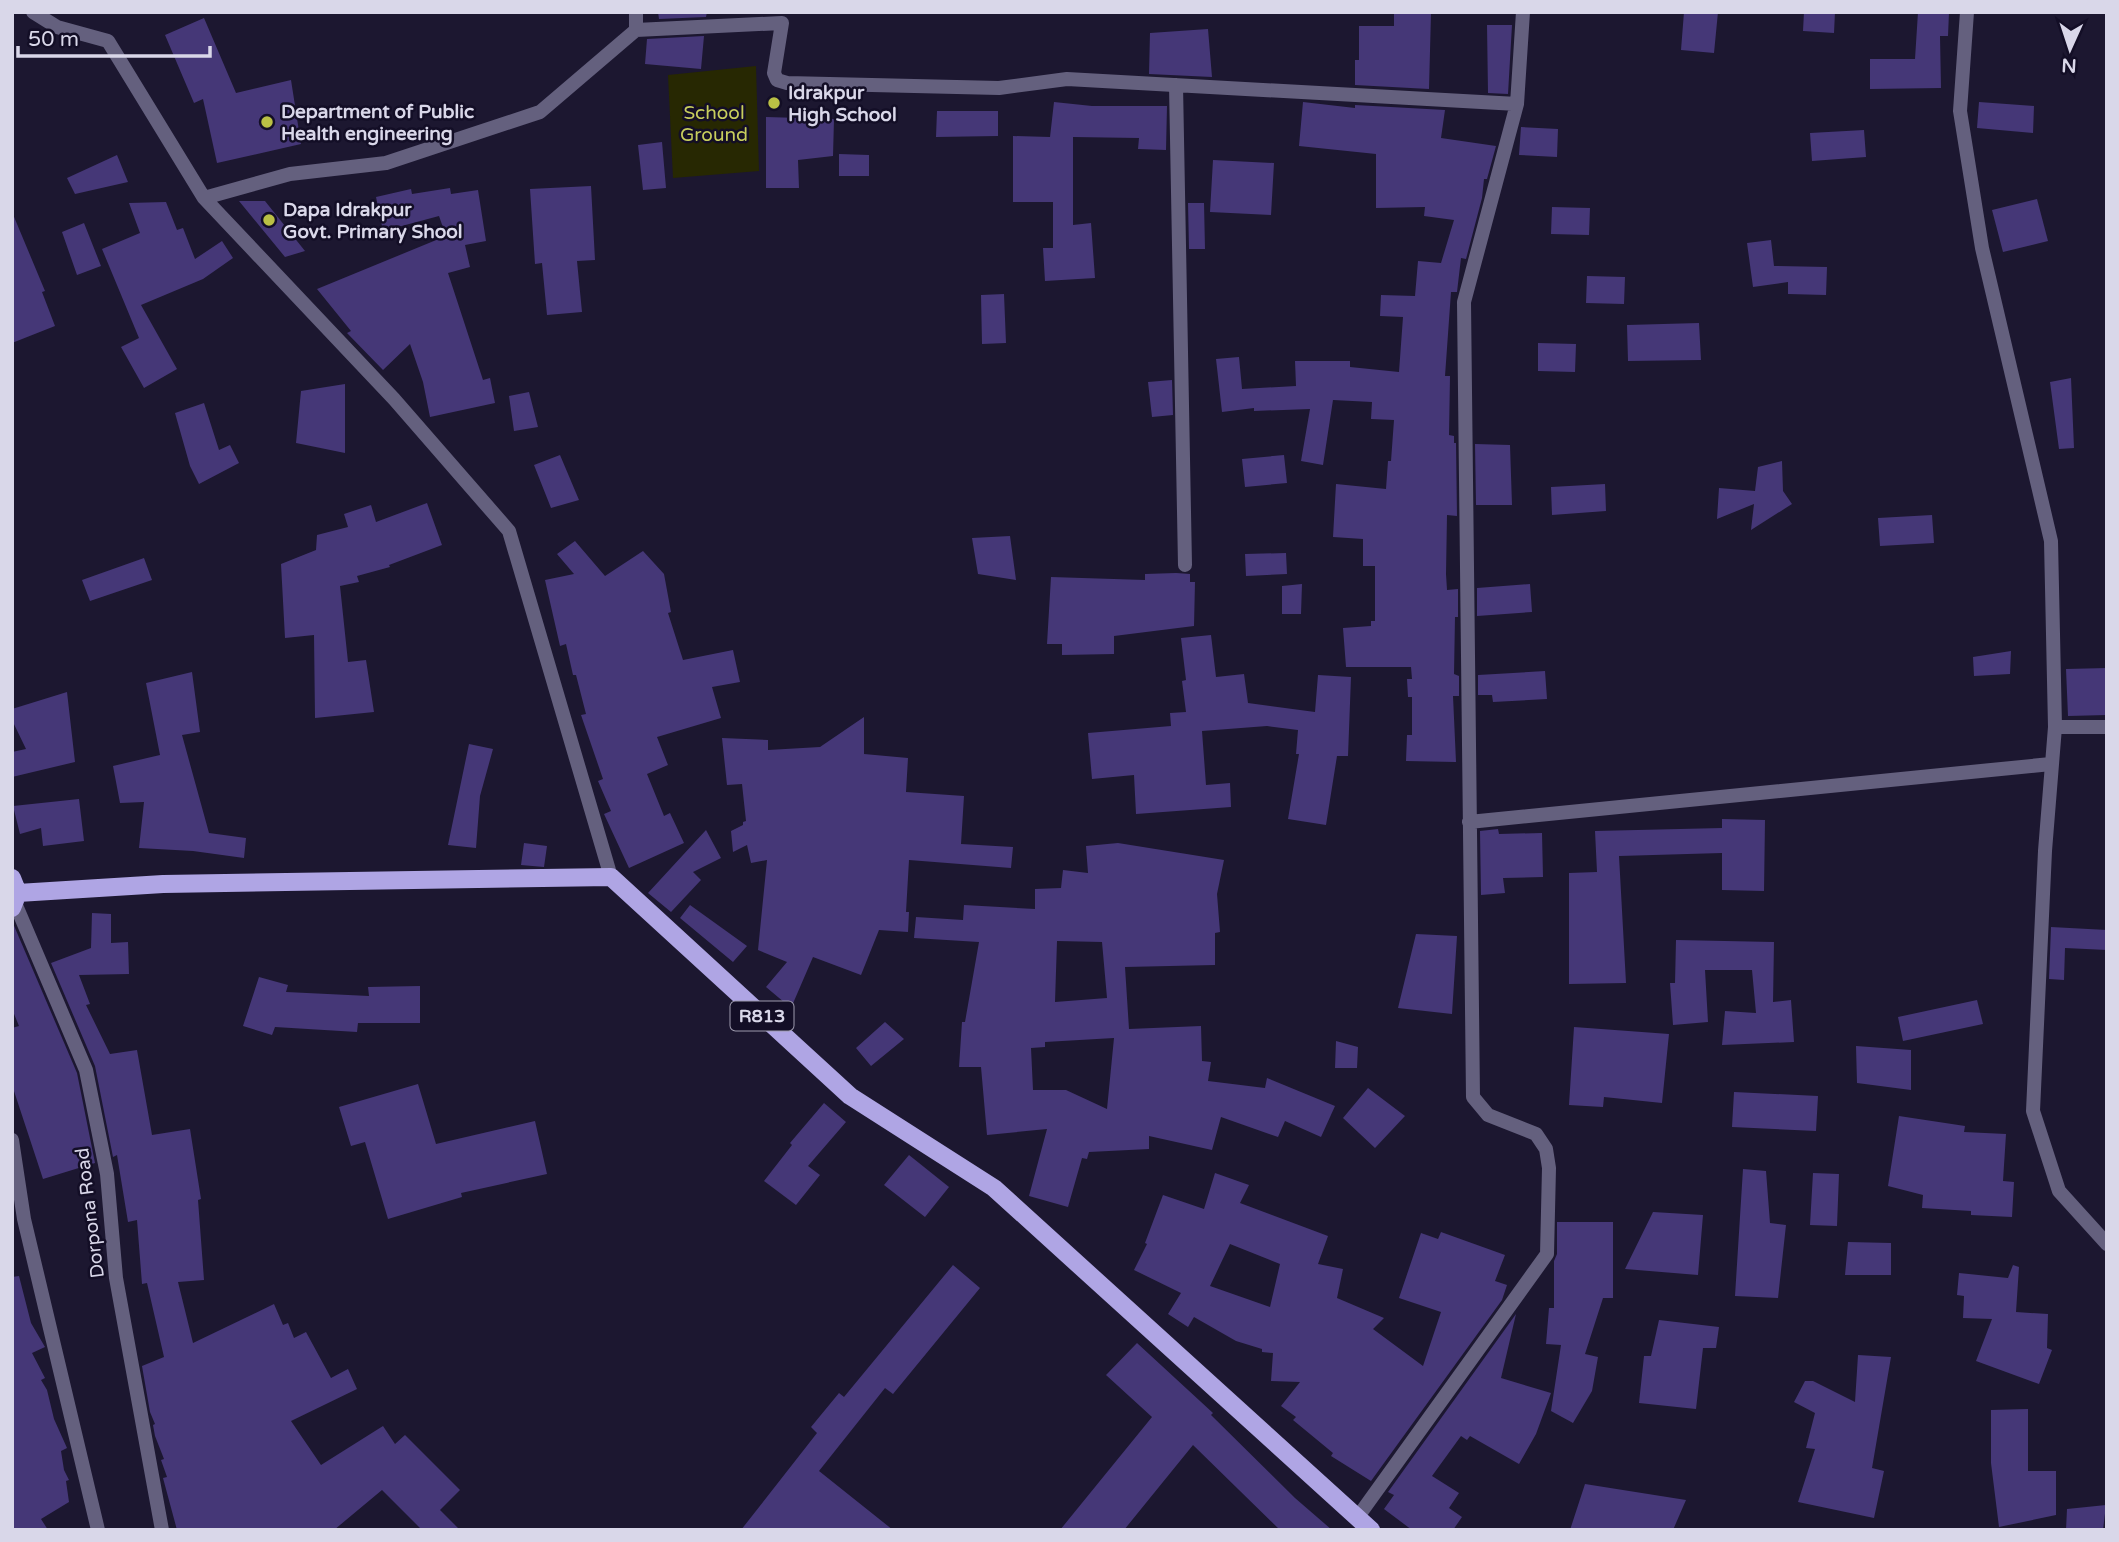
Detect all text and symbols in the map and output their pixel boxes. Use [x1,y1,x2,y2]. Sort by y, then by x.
scale bar [18,14,210,58]
north arrow [2035,14,2105,84]
text: 50 m [28,27,79,52]
text: N [2061,54,2077,76]
place label: Idrakpur High School [788,82,897,127]
marker: Idrakpur High School [766,95,782,111]
place label: Department of Public Health engineering [281,101,474,146]
park label: School Ground [680,102,748,146]
marker: Department of Public Health engineering [259,114,275,130]
place label: Dapa Idrakpur Govt. Primary Shool [283,199,463,244]
marker: Dapa Idrakpur Govt. Primary Shool [261,212,277,228]
road number: R813 [730,1001,794,1030]
street label: Dorpona Road [71,1146,109,1279]

